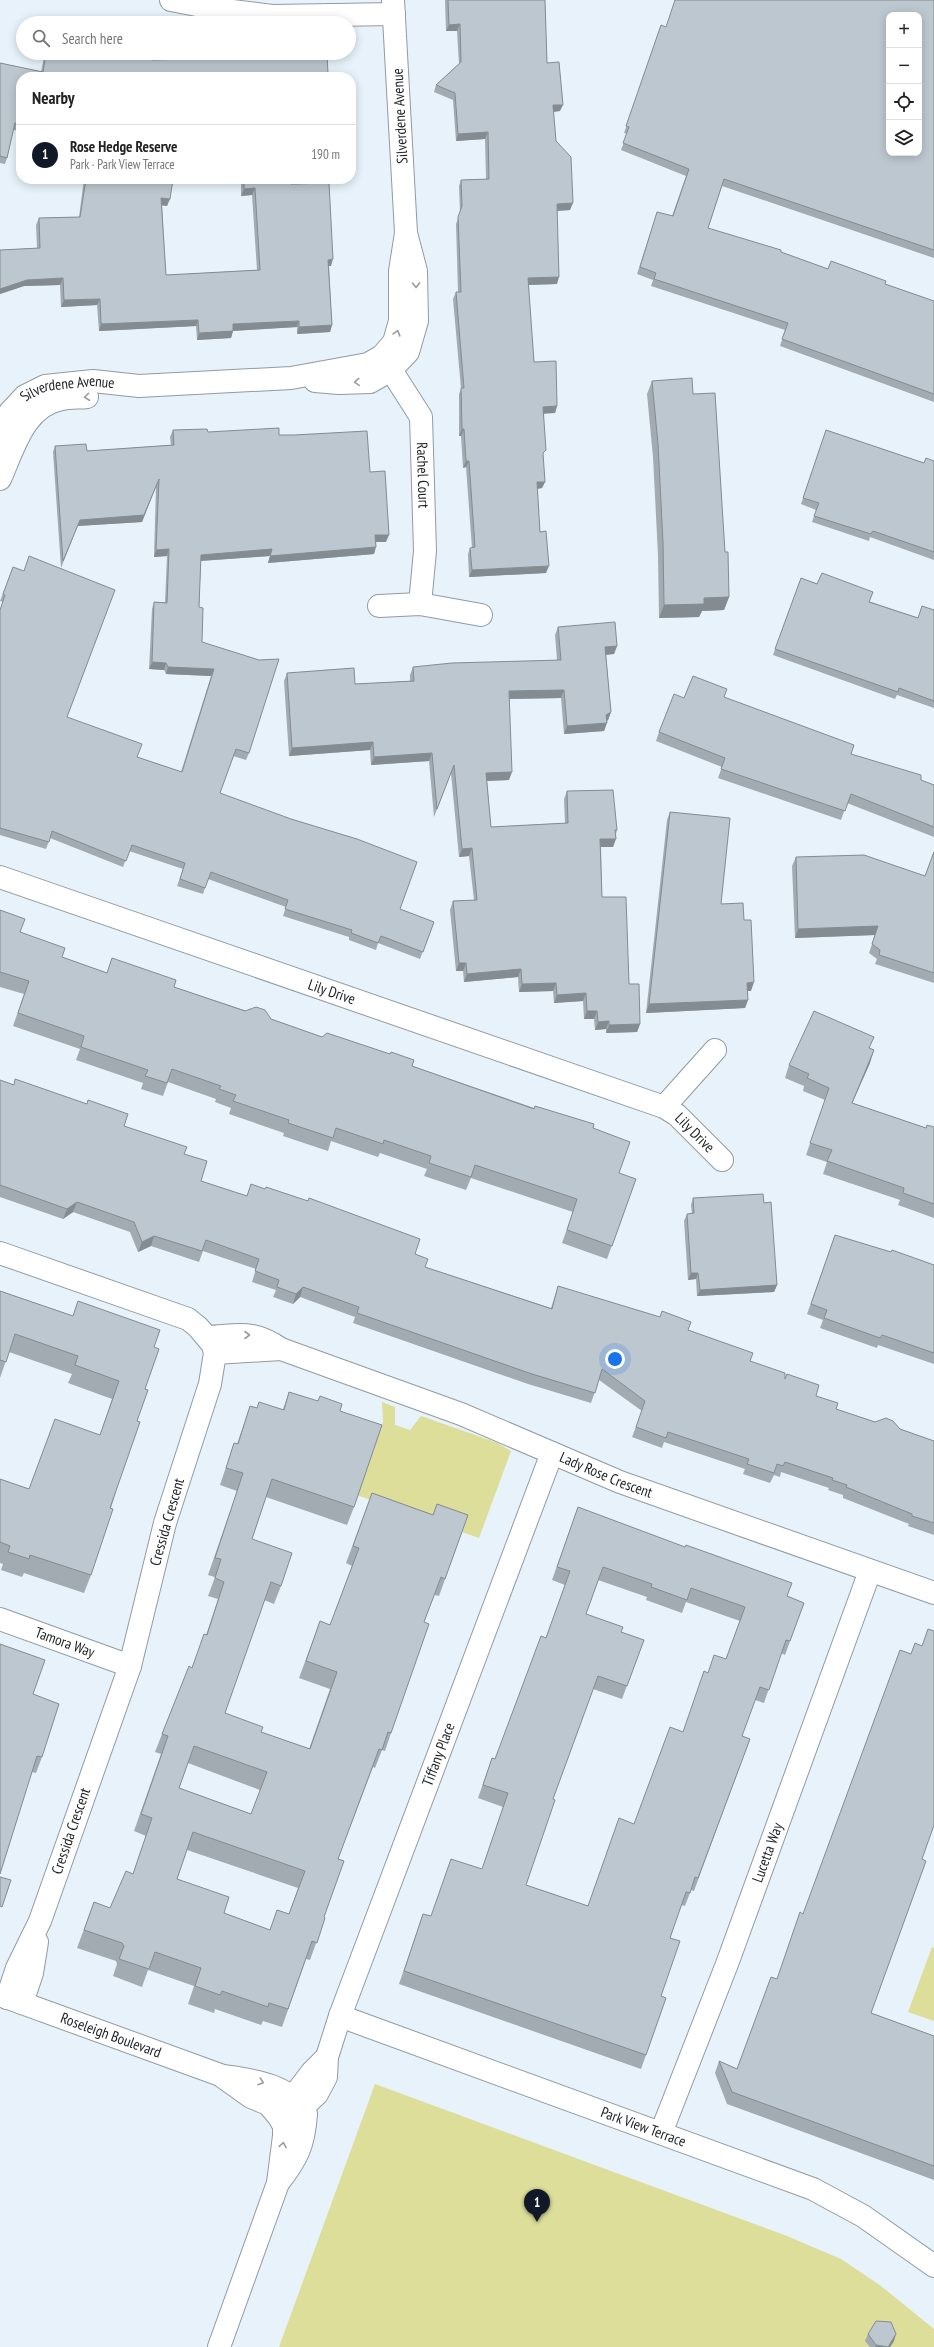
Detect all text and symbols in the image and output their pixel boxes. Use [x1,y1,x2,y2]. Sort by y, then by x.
map controls [886,12,922,156]
button: + [886,12,922,48]
search box [16,16,356,60]
icon: search [30,27,52,49]
text: Search here [62,29,123,48]
button: − [886,48,922,84]
street label: Silverdene Avenue [388,68,411,164]
button: locate [886,84,922,120]
text: Nearby [32,87,75,109]
button: layers [886,120,922,156]
text: Rose Hedge Reserve [70,137,177,156]
text: 1 [42,146,48,163]
text: 190 m [311,146,340,163]
text: Park · Park View Terrace [70,156,175,173]
one-way arrow [412,282,420,288]
one-way arrow [392,329,401,336]
street label: Silverdene Avenue [15,371,115,405]
one-way arrow [354,378,360,387]
one-way arrow [84,392,90,401]
street label: Rachel Court [413,442,434,509]
street label: Lily Drive [306,974,358,1008]
street label: Lily Drive [671,1108,719,1156]
one-way arrow [244,1331,250,1339]
your location [605,1349,625,1369]
street label: Lady Rose Crescent [557,1447,655,1502]
street label: Cressida Crescent [145,1476,188,1568]
street label: Tamora Way [33,1623,98,1662]
street label: Tiffany Place [417,1720,459,1789]
street label: Cressida Crescent [47,1785,94,1877]
street label: Lucetta Way [747,1820,787,1885]
street label: Roseleigh Boulevard [58,2008,164,2062]
one-way arrow [257,2077,264,2086]
street label: Park View Terrace [598,2102,689,2151]
one-way arrow [278,2142,286,2148]
pin: 1 [524,2189,550,2222]

